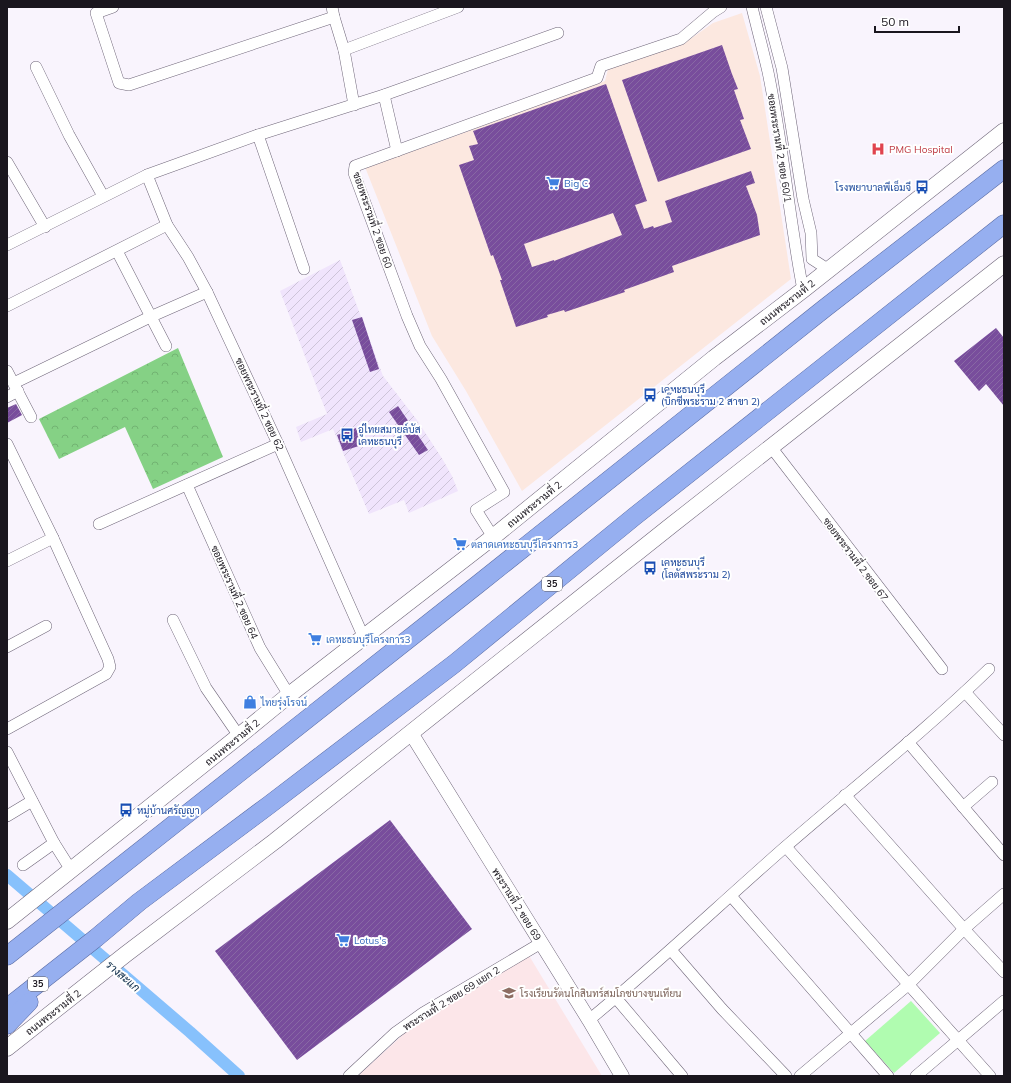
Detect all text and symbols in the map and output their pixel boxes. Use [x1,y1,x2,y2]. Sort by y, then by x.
scale bar [875,8,959,34]
text: 50 m [881,14,909,29]
street label: ซอยพระรามที่ 2 ซอย 60/1 [764,92,797,203]
hospital icon: PMG Hospital [870,141,886,157]
place label: PMG Hospital [889,143,953,156]
street label: ซอยพระรามที่ 2 ซอย 60 [350,170,397,270]
supermarket icon: Big C [545,175,561,191]
place label: Big C [564,177,589,190]
bus stop icon: โรงพยาบาลพีเอ็มจี [914,179,930,195]
place label: โรงพยาบาลพีเอ็มจี [834,180,911,194]
street label: ถนนพระรามที่ 2 [756,275,818,328]
street label: ซอยพระรามที่ 2 ซอย 62 [232,355,289,453]
place label: เคหะธนบุรี (บิ๊กซีพระราม 2 สาขา 2) [661,383,760,408]
bus stop icon: เคหะธนบุรี (บิ๊กซีพระราม 2 สาขา 2) [642,387,658,403]
place label: อู่ไทยสมายล์บัส เคหะธนบุรี [358,422,421,449]
bus stop icon: อู่ไทยสมายล์บัส เคหะธนบุรี [339,427,355,443]
street label: ถนนพระรามที่ 2 [503,477,564,531]
street label: ซอยพระรามที่ 2 ซอย 67 [820,514,893,604]
supermarket icon: ตลาดเคหะธนบุรีโครงการ3 [452,536,468,552]
place label: ตลาดเคหะธนบุรีโครงการ3 [471,538,578,552]
street label: ซอยพระรามที่ 2 ซอย 64 [208,543,263,641]
place label: เคหะธนบุรี (โลตัสพระราม 2) [661,556,731,581]
bus stop icon: เคหะธนบุรี (โลตัสพระราม 2) [642,560,658,576]
road number: 35 [542,577,562,591]
supermarket icon: เคหะธนบุรีโครงการ3 [307,631,323,647]
place label: เคหะธนบุรีโครงการ3 [326,633,411,647]
shop icon: ไทยรุ่งโรจน์ [242,694,258,710]
place label: ไทยรุ่งโรจน์ [260,695,307,710]
street label: ถนนพระรามที่ 2 [201,715,262,769]
bus stop icon: หมู่บ้านศรัญญา [118,802,134,818]
place label: หมู่บ้านศรัญญา [137,804,200,818]
street label: พระรามที่ 2 ซอย 69 [489,864,546,943]
supermarket icon: Lotus's [335,932,351,948]
place label: Lotus's [354,934,386,947]
water label: รางสะแก [103,957,143,995]
street label: พระรามที่ 2 ซอย 69 แยก 2 [399,962,502,1034]
road number: 35 [28,977,48,991]
street label: ถนนพระรามที่ 2 [22,985,84,1038]
school or university icon: โรงเรียนรัตนโกสินทร์สมโภชบางขุนเทียน [501,985,517,1001]
place label: โรงเรียนรัตนโกสินทร์สมโภชบางขุนเทียน [519,986,681,1001]

